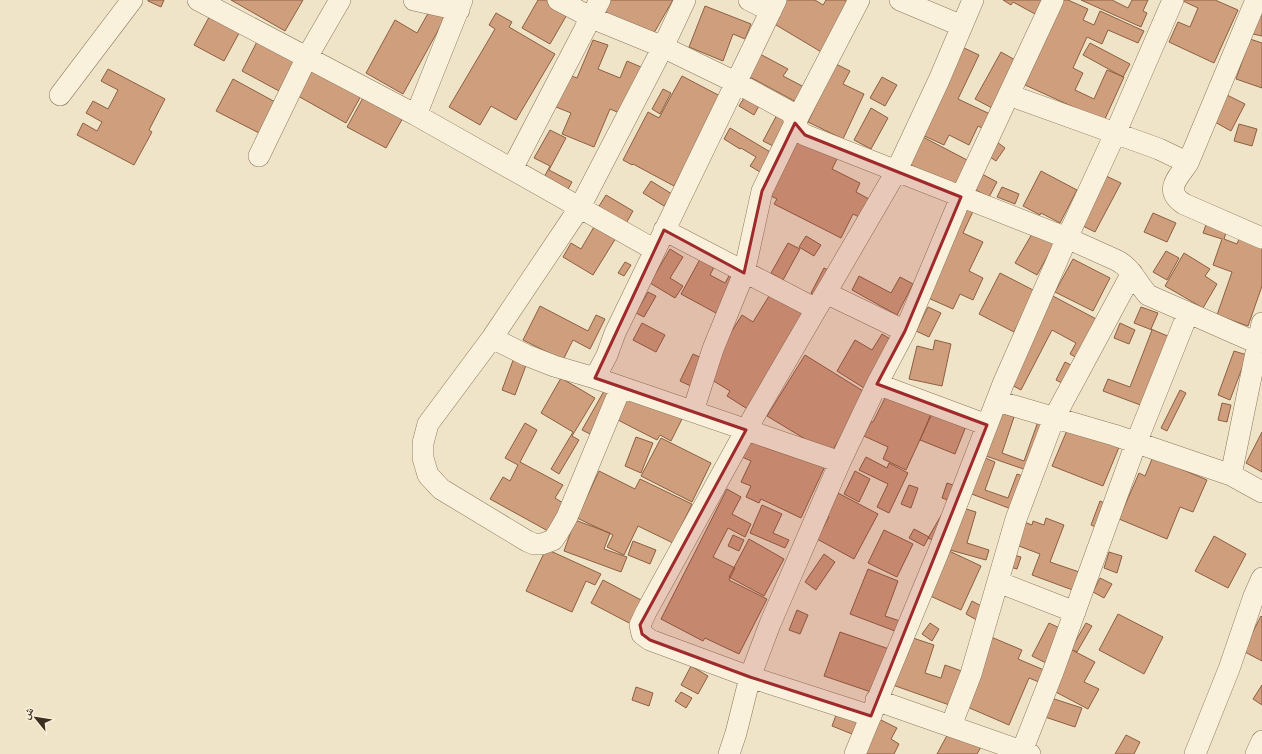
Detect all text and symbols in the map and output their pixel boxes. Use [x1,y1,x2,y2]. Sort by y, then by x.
north arrow [16,698,56,738]
text: ش [18,704,37,722]

